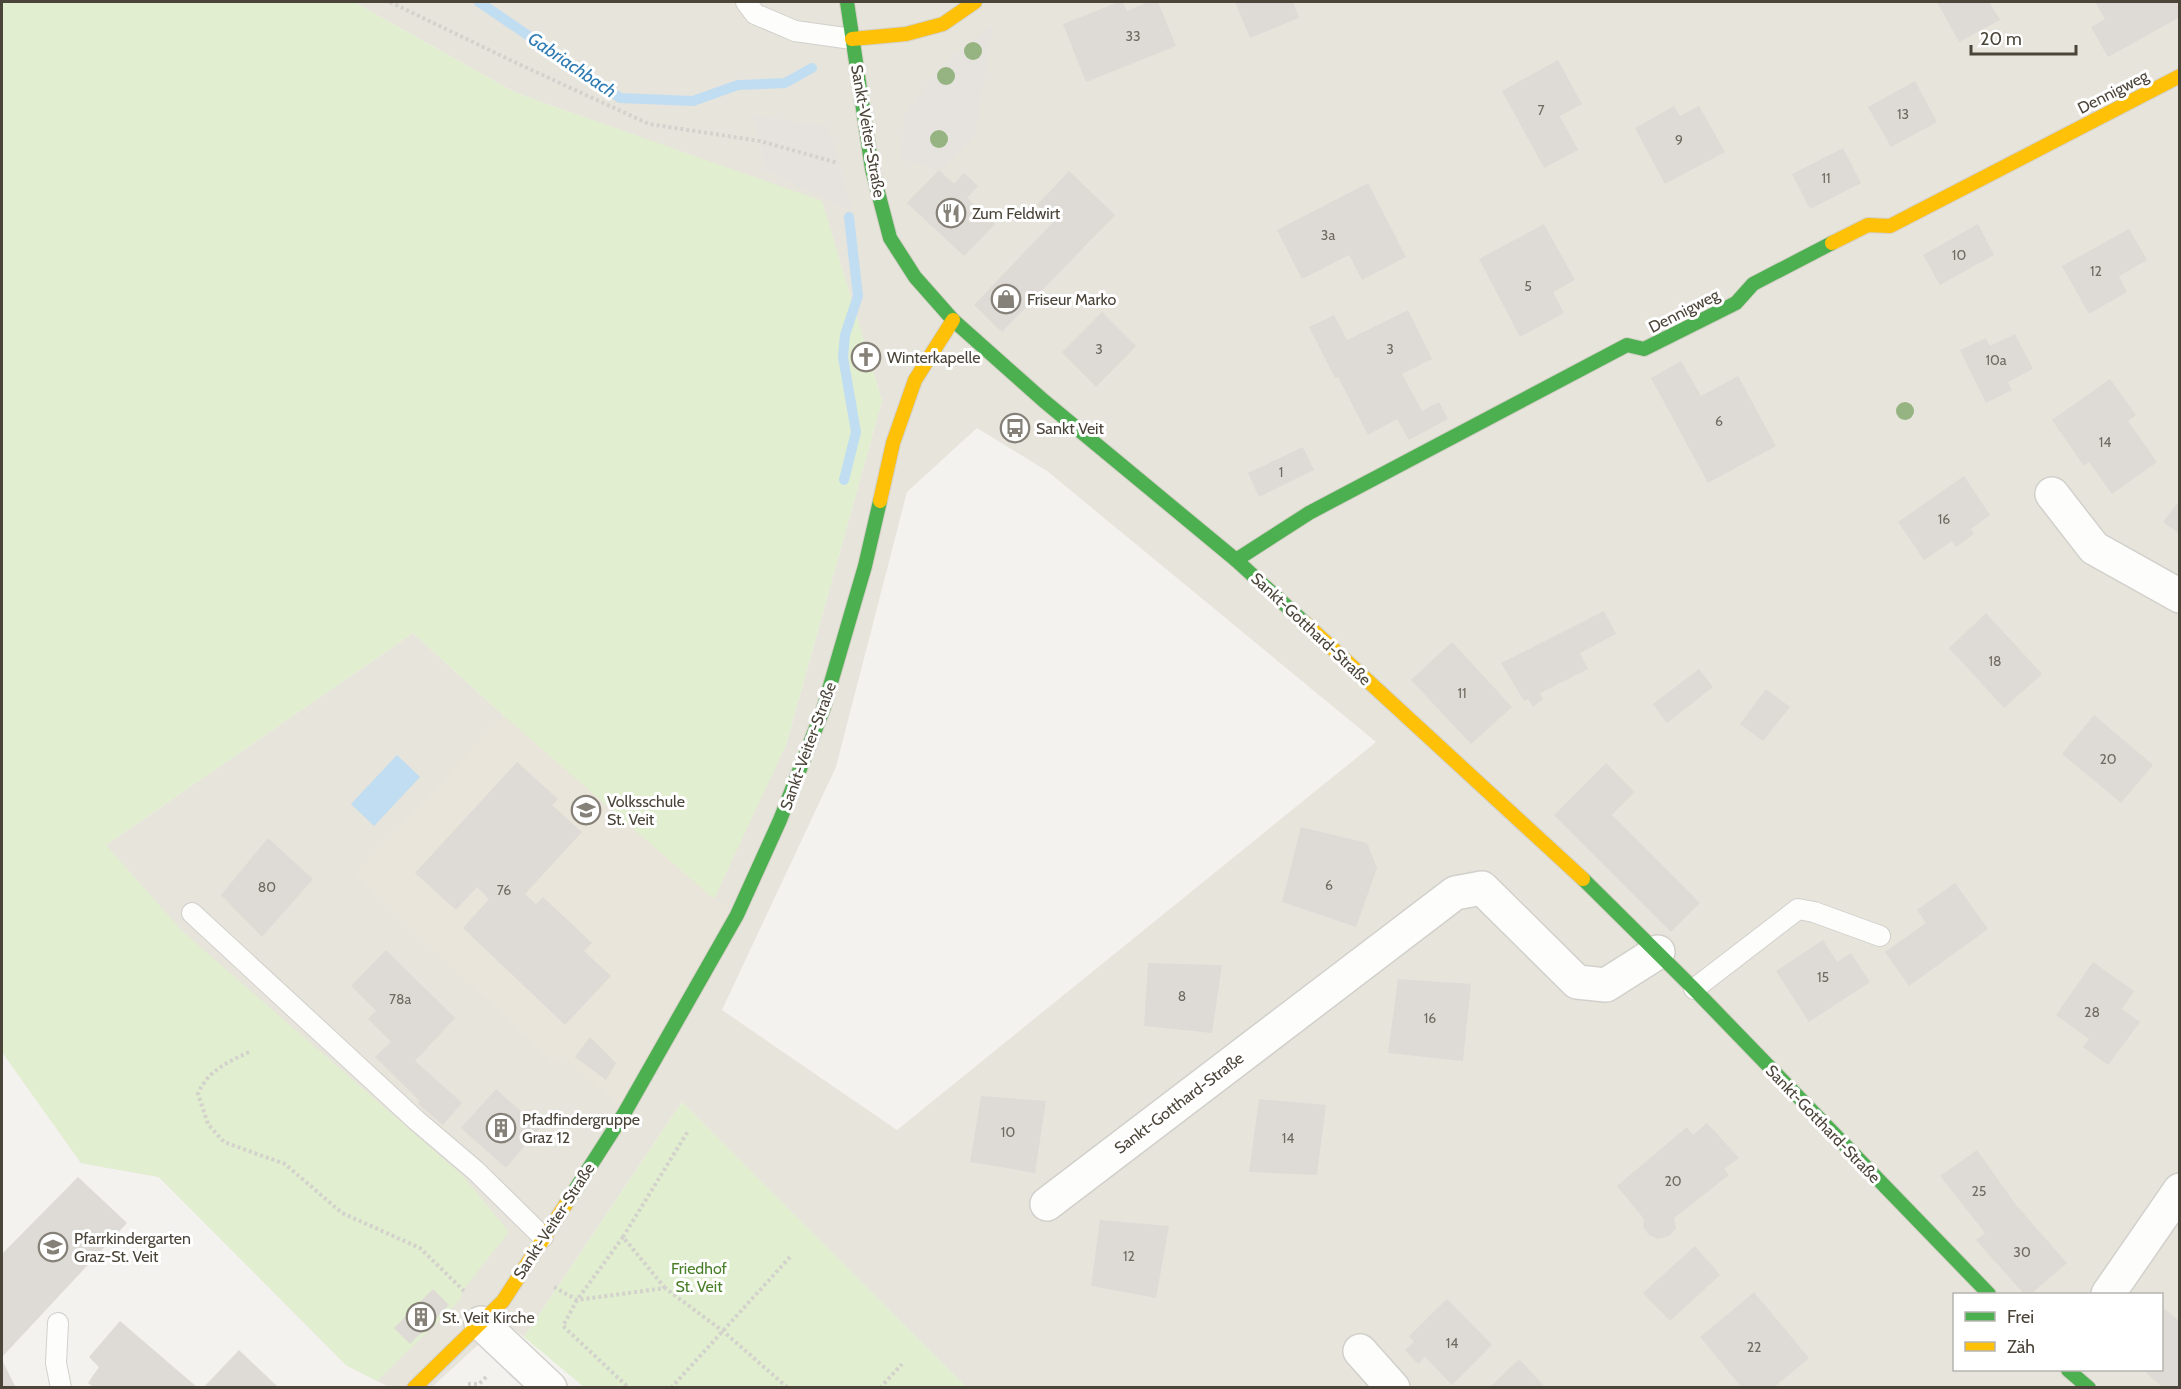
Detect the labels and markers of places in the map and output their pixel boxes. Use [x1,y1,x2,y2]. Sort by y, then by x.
restaurant icon: Zum Feldwirt [935,197,967,229]
place label: Zum Feldwirt [972,204,1061,223]
shop icon: Friseur Marko [990,283,1022,315]
place label: Friseur Marko [1027,290,1116,309]
church icon: Winterkapelle [850,341,882,373]
place label: Winterkapelle [887,348,980,367]
bus stop icon: Sankt Veit [999,412,1031,444]
place label: Sankt Veit [1036,419,1105,438]
place label: Volksschule St. Veit [607,792,685,829]
school or university icon: Volksschule St. Veit [570,794,602,826]
place label: Pfadfindergruppe Graz 12 [522,1110,640,1147]
building icon: Pfadfindergruppe Graz 12 [485,1112,517,1144]
place label: Pfarrkindergarten Graz-St. Veit [74,1229,191,1266]
school or university icon: Pfarrkindergarten Graz-St. Veit [37,1231,69,1263]
building icon: St. Veit Kirche [405,1301,437,1333]
place label: St. Veit Kirche [442,1308,535,1327]

